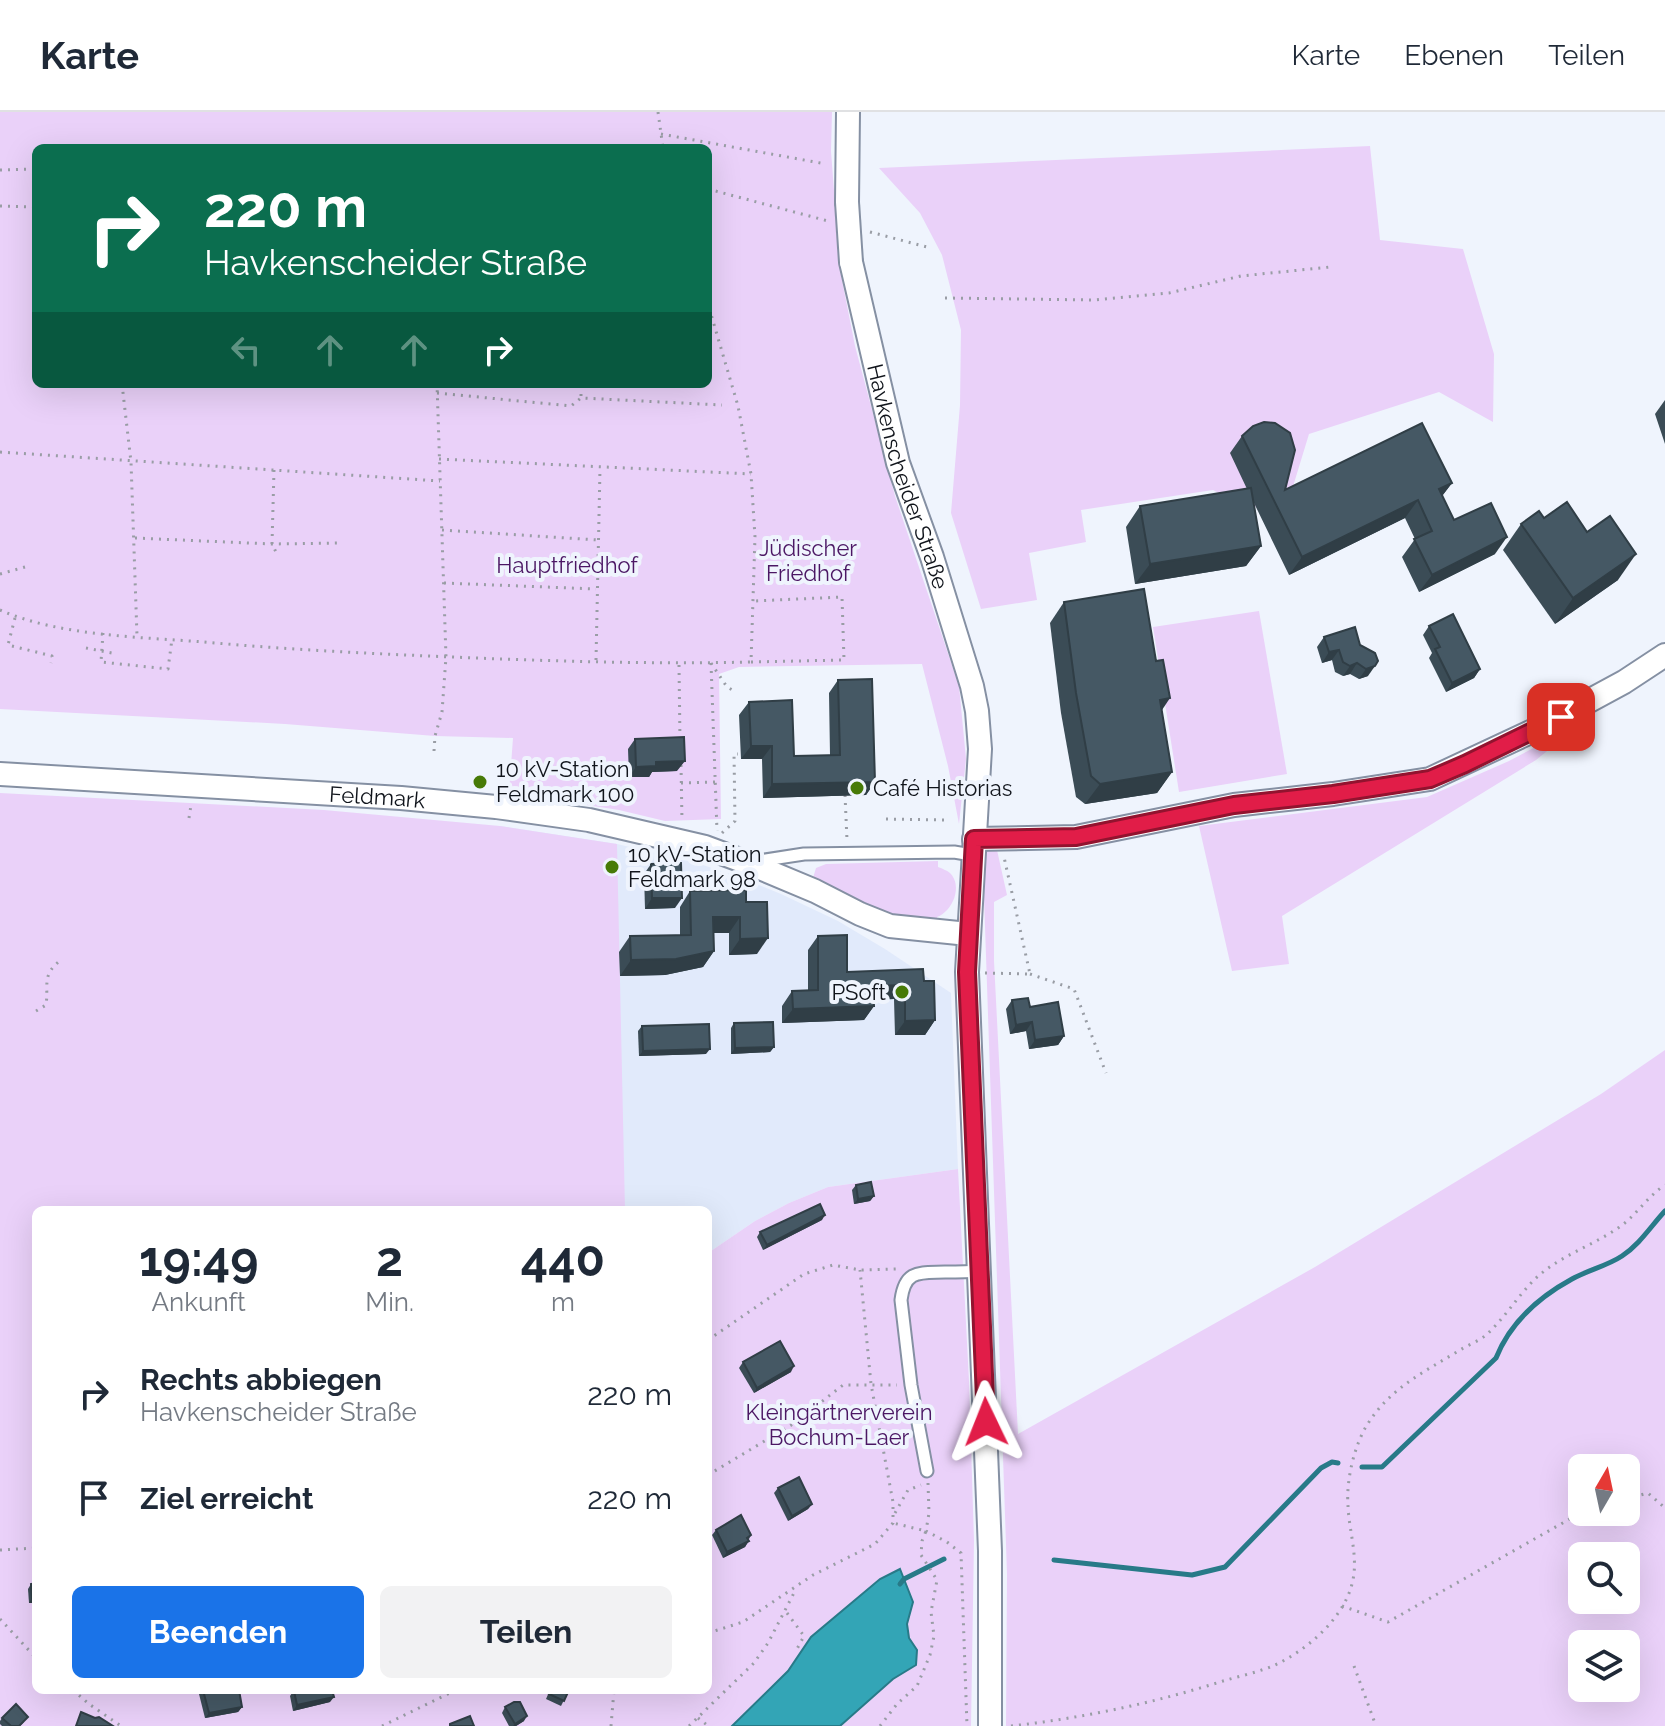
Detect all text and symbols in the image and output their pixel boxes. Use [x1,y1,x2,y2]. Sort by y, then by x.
text: Karte [40,33,139,78]
text: Karte [1292,39,1360,72]
text: Ebenen [1404,39,1504,72]
text: Teilen [1548,39,1625,72]
text: 220 m [204,174,367,240]
icon: right [72,176,176,280]
text: Havkenscheider Straße [204,241,587,283]
icon: left [224,328,268,372]
icon: ahead [308,328,352,372]
icon: ahead [392,328,436,372]
icon: right [476,328,520,372]
street label: Havkenscheider Straße [862,361,954,592]
park label: Jüdischer Friedhof [759,535,857,586]
park label: Hauptfriedhof [496,552,638,578]
pin [1527,683,1595,751]
icon: arrive [1539,695,1583,739]
place label: 10 kV-Station Feldmark 100 [496,756,634,807]
marker: 10 kV-Station Feldmark 100 [471,773,489,791]
place label: Café Historias [873,775,1012,801]
marker: Café Historias [848,779,866,797]
street label: Feldmark [328,781,427,813]
place label: 10 kV-Station Feldmark 98 [628,841,762,892]
marker: 10 kV-Station Feldmark 98 [603,858,621,876]
place label: PSoft [831,979,887,1005]
marker: PSoft [893,983,911,1001]
text: 19:49 [139,1231,258,1287]
text: 2 [376,1231,403,1287]
text: 440 [521,1231,605,1287]
text: Ankunft [152,1287,246,1317]
text: Min. [365,1287,414,1317]
text: m [551,1287,575,1317]
text: Rechts abbiegen [140,1362,382,1397]
icon: right [72,1372,116,1416]
text: 220 m [587,1377,672,1412]
position arrow [944,1380,1028,1464]
text: Havkenscheider Straße [140,1397,417,1427]
park label: Kleingärtnerverein Bochum-Laer [746,1399,932,1450]
north arrow [1568,1454,1640,1526]
map controls [1568,1454,1640,1702]
icon: arrive [72,1476,116,1520]
text: Ziel erreicht [140,1481,313,1516]
text: 220 m [587,1481,672,1516]
button: search [1568,1542,1640,1614]
button: Beenden [72,1586,364,1678]
button: Teilen [380,1586,672,1678]
button: layers [1568,1630,1640,1702]

